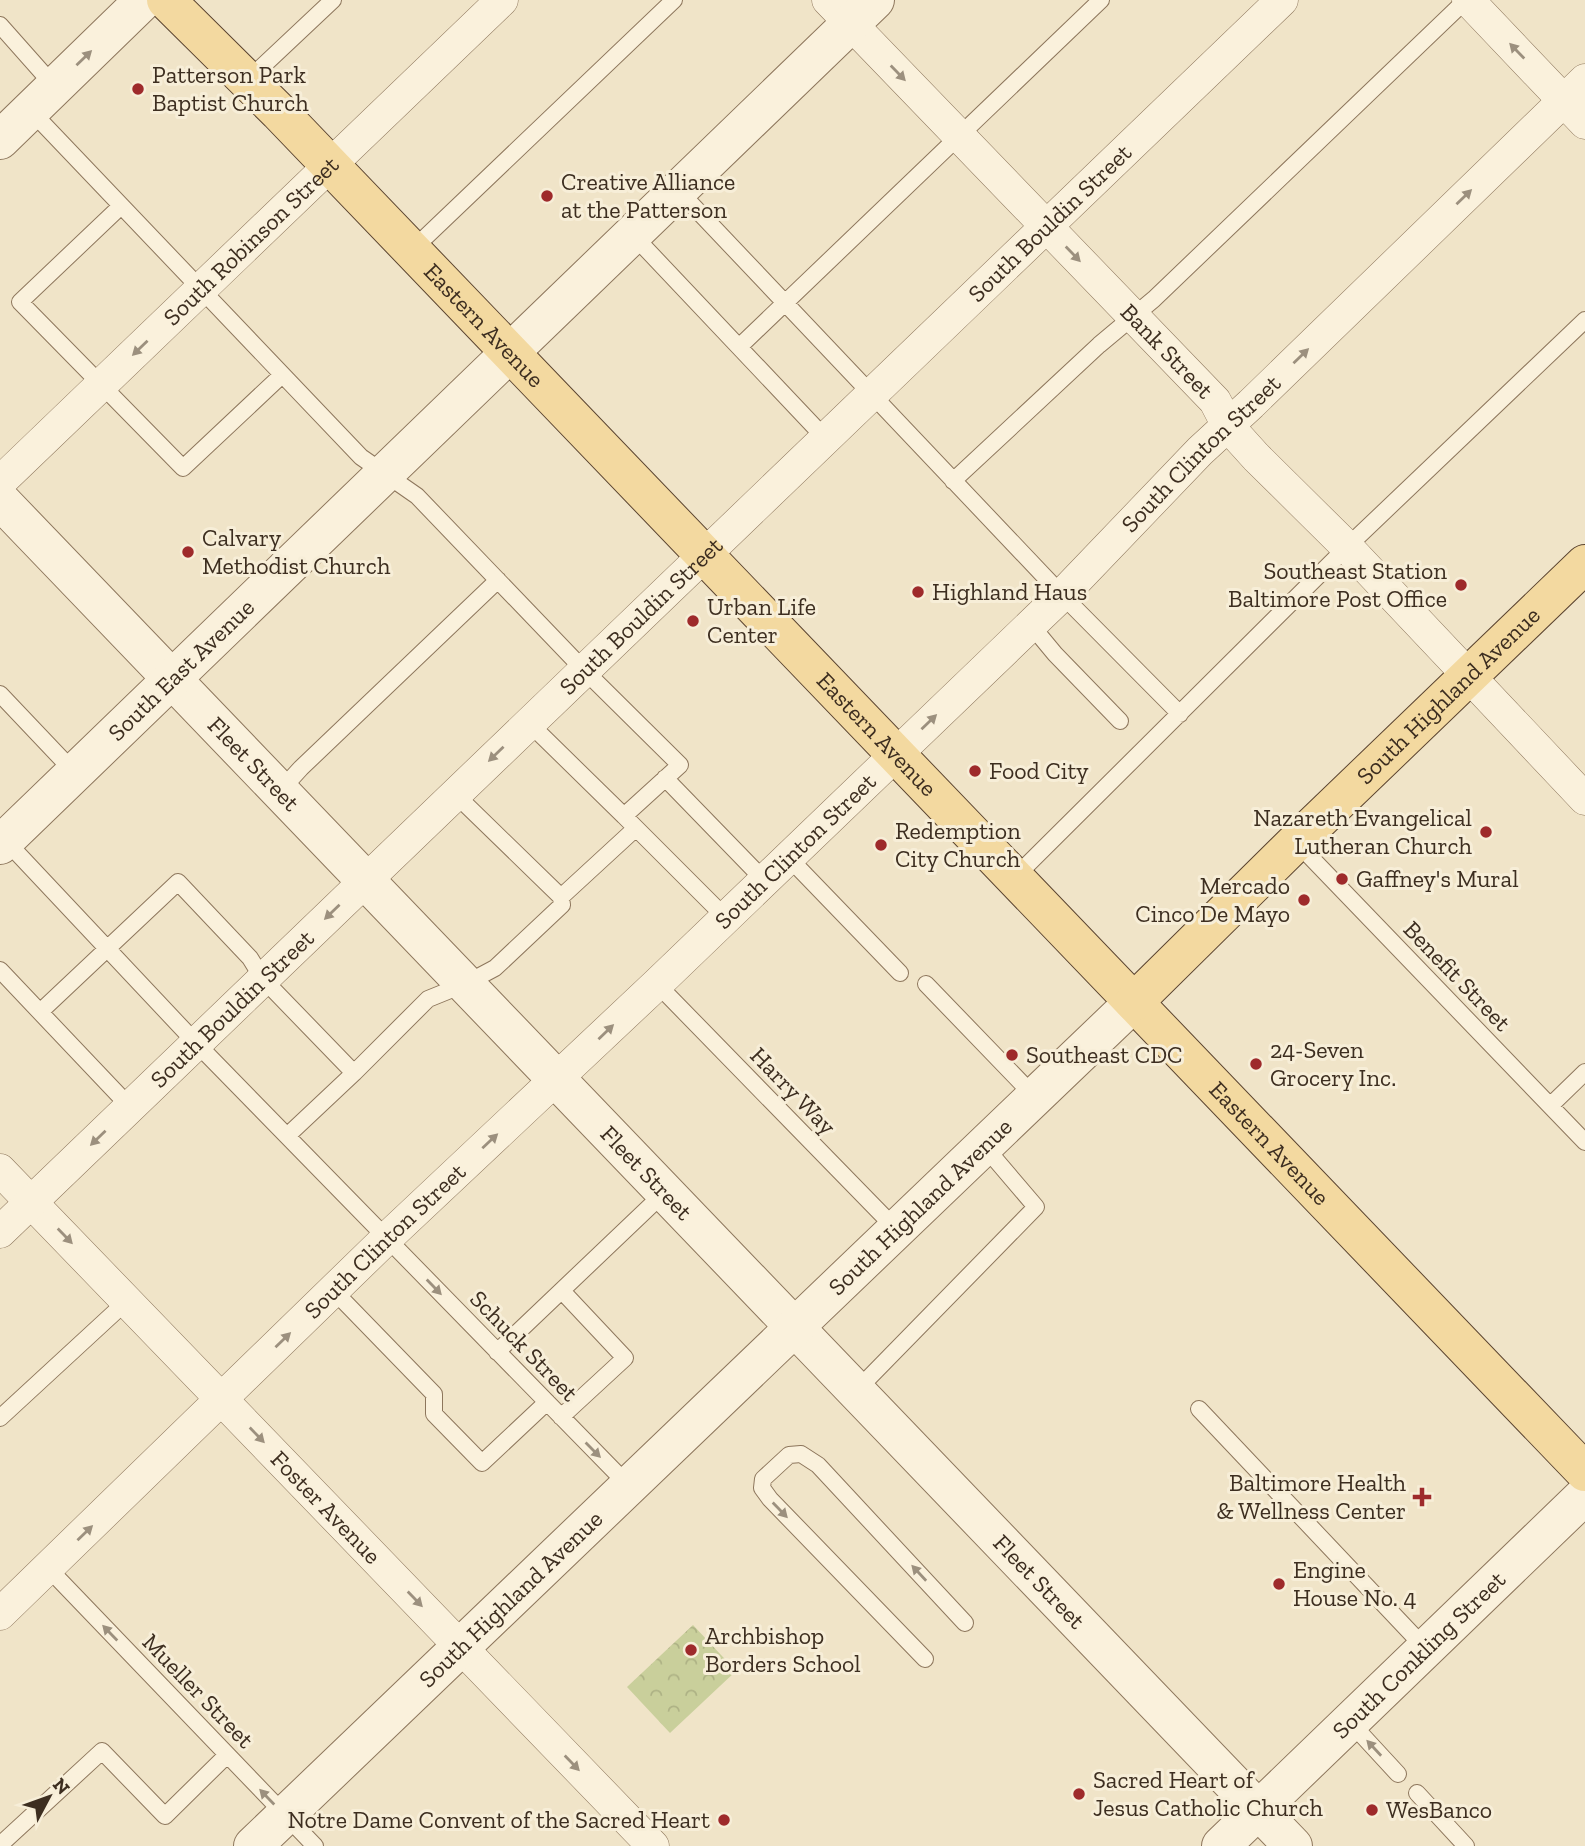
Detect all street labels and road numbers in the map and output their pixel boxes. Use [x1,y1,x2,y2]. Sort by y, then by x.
street label: South Bouldin Street [962,138,1137,308]
street label: South Robinson Street [157,150,344,331]
street label: Eastern Avenue [418,257,551,393]
street label: Bank Street [1115,297,1220,404]
street label: South Clinton Street [1115,368,1286,538]
street label: South Bouldin Street [553,531,728,701]
street label: South East Avenue [102,592,260,747]
street label: South Highland Avenue [1350,600,1546,790]
street label: Eastern Avenue [811,666,943,802]
street label: Fleet Street [202,710,306,817]
street label: South Clinton Street [708,767,882,935]
street label: Benefit Street [1398,914,1517,1037]
street label: South Bouldin Street [144,923,320,1094]
street label: Harry Way [744,1041,843,1141]
street label: Eastern Avenue [1204,1075,1336,1211]
street label: South Highland Avenue [822,1112,1018,1301]
street label: Fleet Street [595,1119,699,1226]
street label: South Clinton Street [298,1157,471,1324]
street label: Schuck Street [464,1284,585,1407]
street label: Foster Avenue [265,1444,388,1570]
street label: South Highland Avenue [413,1504,608,1693]
street label: Fleet Street [987,1528,1092,1635]
street label: South Conkling Street [1326,1565,1511,1745]
street label: Mueller Street [137,1627,260,1754]

